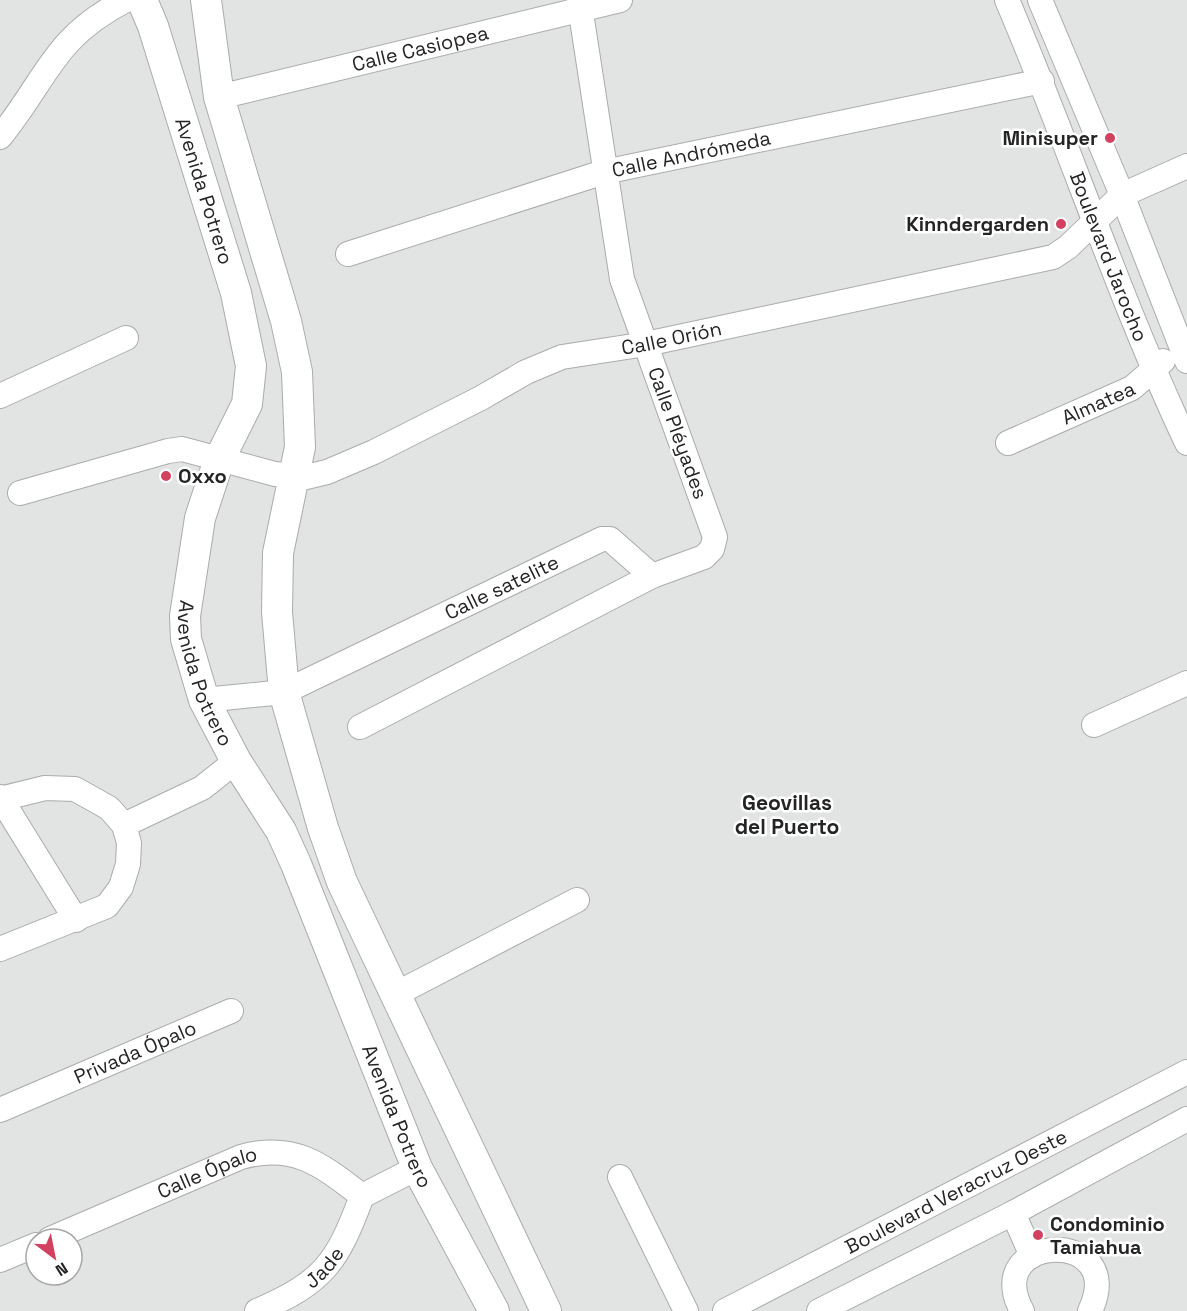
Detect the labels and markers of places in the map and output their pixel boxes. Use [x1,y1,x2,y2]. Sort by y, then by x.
place label: Minisuper [1002,125,1098,151]
marker: Minisuper [1103,131,1117,145]
place label: Kinndergarden [906,211,1049,237]
marker: Kinndergarden [1054,217,1068,231]
place label: Oxxo [178,463,227,489]
marker: Oxxo [159,469,173,483]
place label: Condominio Tamiahua [1050,1211,1165,1260]
marker: Condominio Tamiahua [1031,1228,1045,1242]

